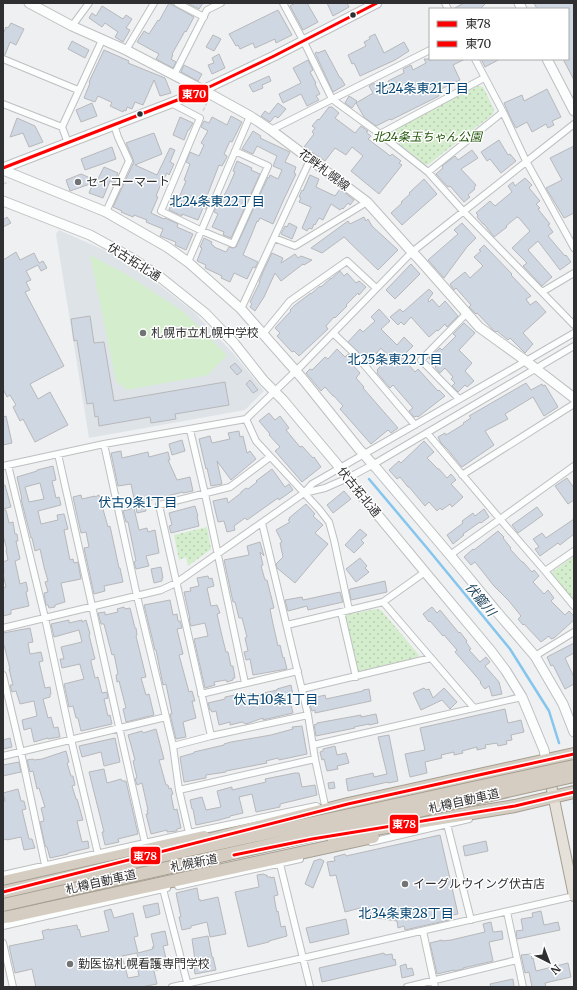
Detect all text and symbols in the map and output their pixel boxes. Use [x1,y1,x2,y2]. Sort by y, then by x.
legend [429,8,569,60]
unlabelled marker [348,10,358,20]
text: 東78 [465,16,491,31]
text: 東70 [465,36,492,51]
district label: 北24条東21丁目 [375,80,469,97]
line badge: 東70 [178,84,209,103]
text: 東70 [182,87,206,101]
unlabelled marker [135,109,145,119]
park label: 北24条玉ちゃん公園 [372,129,484,144]
street label: 花畔札幌線 [296,146,353,194]
place label: セイコーマート [86,174,170,189]
marker: セイコーマート [73,177,83,187]
district label: 北24条東22丁目 [169,193,265,210]
street label: 伏古拓北通 [105,239,164,284]
place label: 札幌市立札幌中学校 [151,325,259,340]
marker: 札幌市立札幌中学校 [138,328,148,338]
district label: 北25条東22丁目 [347,351,443,368]
street label: 伏古拓北通 [335,464,384,520]
district label: 伏古9条1丁目 [99,494,177,511]
water label: 伏籠川 [462,579,501,621]
district label: 伏古10条1丁目 [234,691,318,708]
street label: 札樽自動車道 [427,785,501,816]
line badge: 東78 [389,814,419,834]
text: 東78 [392,817,416,831]
line badge: 東78 [130,846,161,865]
text: 東78 [133,849,157,863]
street label: 札幌新道 [169,851,219,874]
street label: 札樽自動車道 [64,866,138,897]
place label: イーグルウイング伏古店 [413,876,545,891]
marker: イーグルウイング伏古店 [400,879,410,889]
district label: 北34条東28丁目 [358,905,454,922]
north arrow [529,942,569,982]
place label: 勤医協札幌看護専門学校 [78,956,210,971]
marker: 勤医協札幌看護専門学校 [65,959,75,969]
text: N [548,961,564,978]

